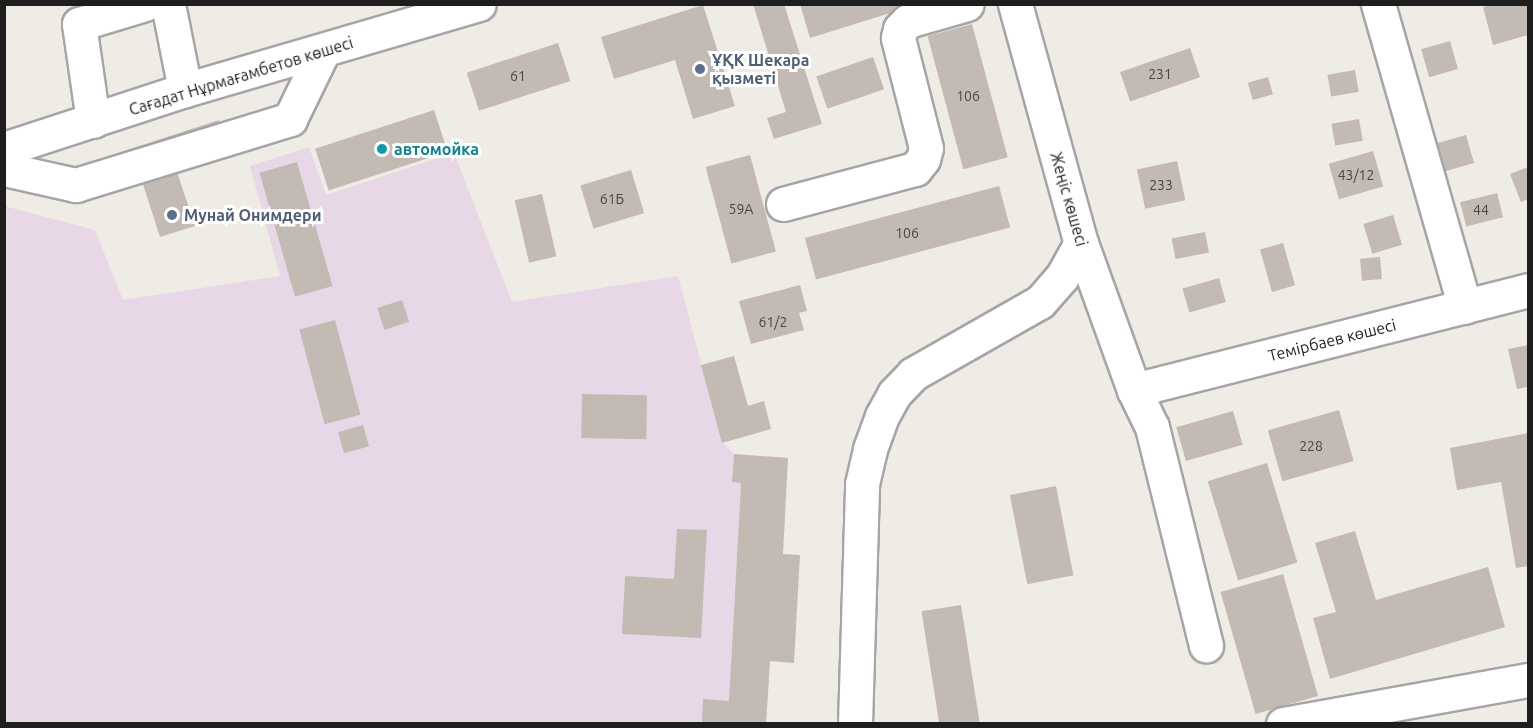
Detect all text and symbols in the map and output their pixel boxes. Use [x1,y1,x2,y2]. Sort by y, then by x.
street label: Сағадат Нұрмағамбетов көшесі [127,33,355,119]
place label: ҰҚК Шекара қызметі [712,50,809,88]
marker: ҰҚК Шекара қызметі [693,62,707,76]
house number: 231 [1148,66,1172,82]
house number: 61 [510,68,526,84]
house number: 106 [956,88,980,104]
place label: автомойка [394,139,479,159]
marker: автомойка [375,142,389,156]
street label: Жеңіс көшесі [1046,150,1092,248]
house number: 43/12 [1338,167,1374,183]
house number: 233 [1149,177,1173,193]
house number: 61Б [600,191,624,207]
house number: 59А [729,201,753,217]
house number: 44 [1473,202,1489,218]
place label: Мунай Онимдери [184,205,321,225]
marker: Мунай Онимдери [165,208,179,222]
house number: 106 [895,225,919,241]
house number: 61/2 [759,314,787,330]
street label: Темірбаев көшесі [1266,315,1398,365]
house number: 228 [1299,438,1323,454]

